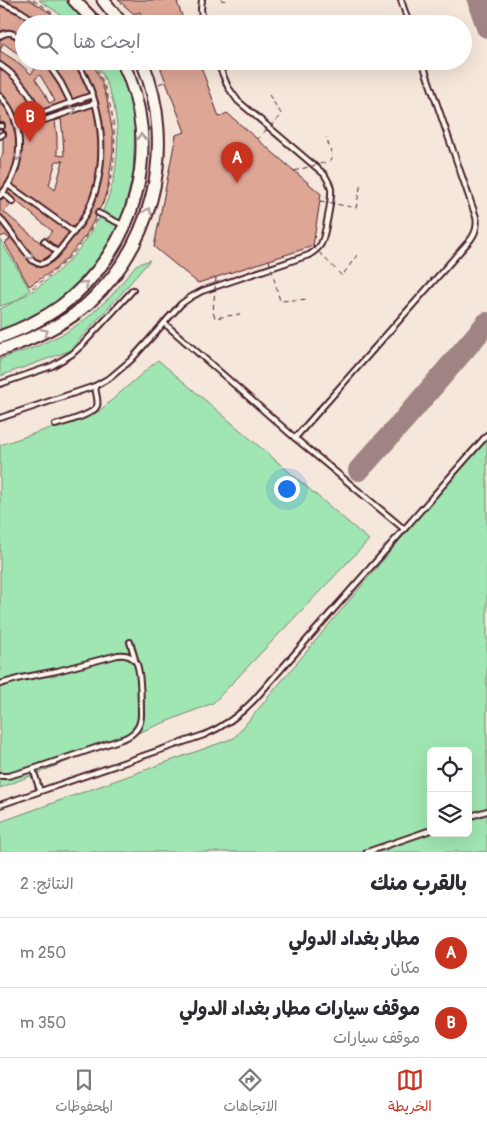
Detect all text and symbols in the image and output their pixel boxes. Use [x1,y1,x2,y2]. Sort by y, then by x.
search box [15,15,472,70]
icon: search [33,29,61,57]
text: ابحث هنا [73,30,141,54]
pin: B [14,101,46,142]
one-way arrow [68,106,77,116]
one-way arrow [136,133,147,141]
pin: A [221,142,253,183]
one-way arrow [14,153,24,161]
one-way arrow [142,208,152,216]
one-way arrow [24,251,33,260]
one-way arrow [79,281,88,290]
one-way arrow [40,328,49,338]
your location [274,476,300,502]
map controls [427,747,472,837]
button: locate [427,747,472,792]
button: layers [427,792,472,837]
text: بالقرب منك [370,870,467,897]
text: النتائج: 2 [20,874,74,894]
text: مطار بغداد الدولي [289,927,420,951]
text: 250 m [20,943,66,963]
text: A [446,943,456,963]
text: مكان [390,958,420,978]
text: موقف سيارات مطار بغداد الدولي [179,997,420,1021]
text: 350 m [20,1013,66,1033]
text: B [446,1013,456,1033]
text: موقف سيارات [333,1028,420,1048]
tab: المحفوظات [55,1066,113,1119]
tab: الاتجاهات [223,1066,278,1119]
tab: الخريطة [388,1066,432,1119]

